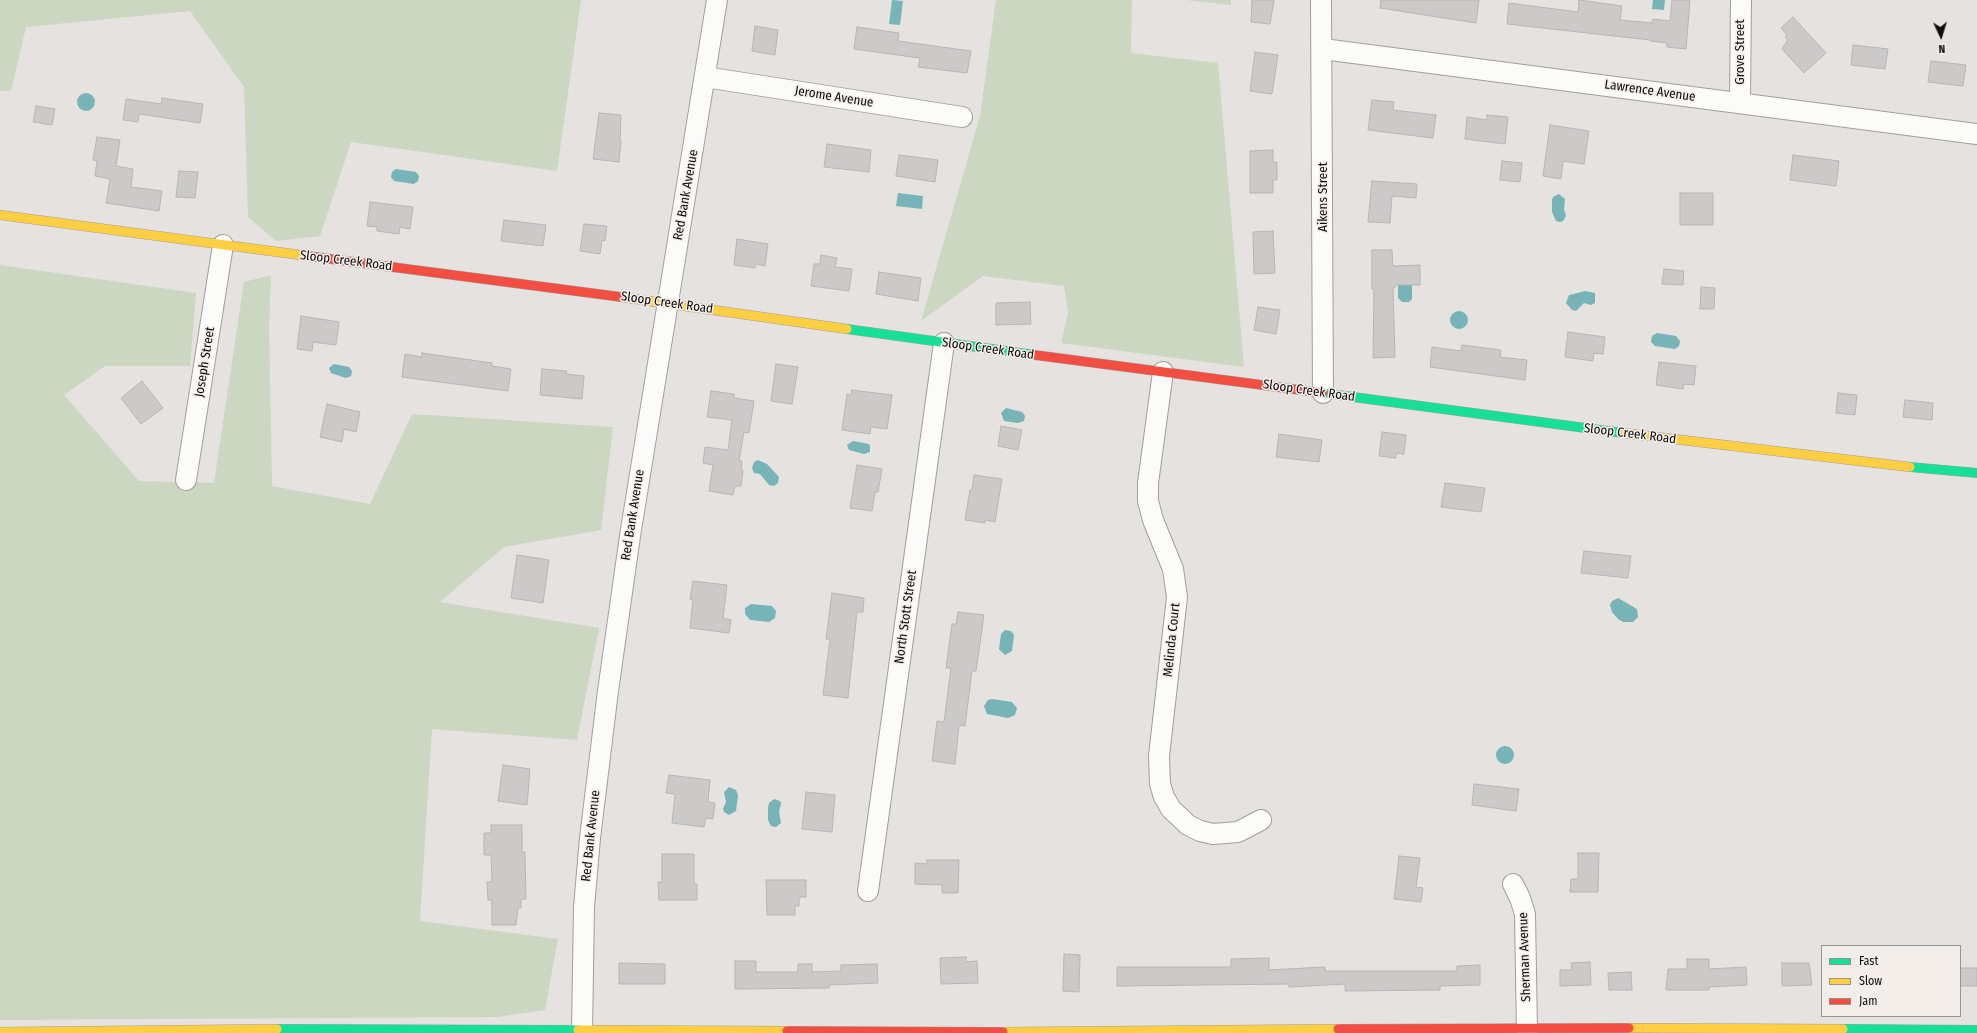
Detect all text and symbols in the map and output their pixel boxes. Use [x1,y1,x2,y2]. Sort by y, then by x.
north arrow [1921,16,1961,56]
street label: Grove Street [1732,19,1748,85]
text: N [1938,42,1946,55]
street label: Lawrence Avenue [1603,77,1697,105]
street label: Jerome Avenue [794,83,874,111]
street label: Red Bank Avenue [670,148,702,242]
street label: Aikens Street [1315,162,1331,232]
street label: Sloop Creek Road [299,248,393,274]
street label: Sloop Creek Road [620,289,714,317]
street label: Joseph Street [192,326,218,398]
street label: Sloop Creek Road [941,335,1035,363]
street label: Sloop Creek Road [1262,377,1356,405]
street label: Sloop Creek Road [1583,421,1677,447]
street label: Red Bank Avenue [618,468,648,562]
street label: North Stott Street [892,569,920,665]
street label: Melinda Court [1160,602,1184,678]
street label: Red Bank Avenue [578,790,604,882]
street label: Sherman Avenue [1516,912,1534,1002]
legend [1821,945,1961,1017]
text: Fast [1859,954,1878,968]
text: Slow [1859,974,1882,988]
text: Jam [1859,994,1877,1008]

